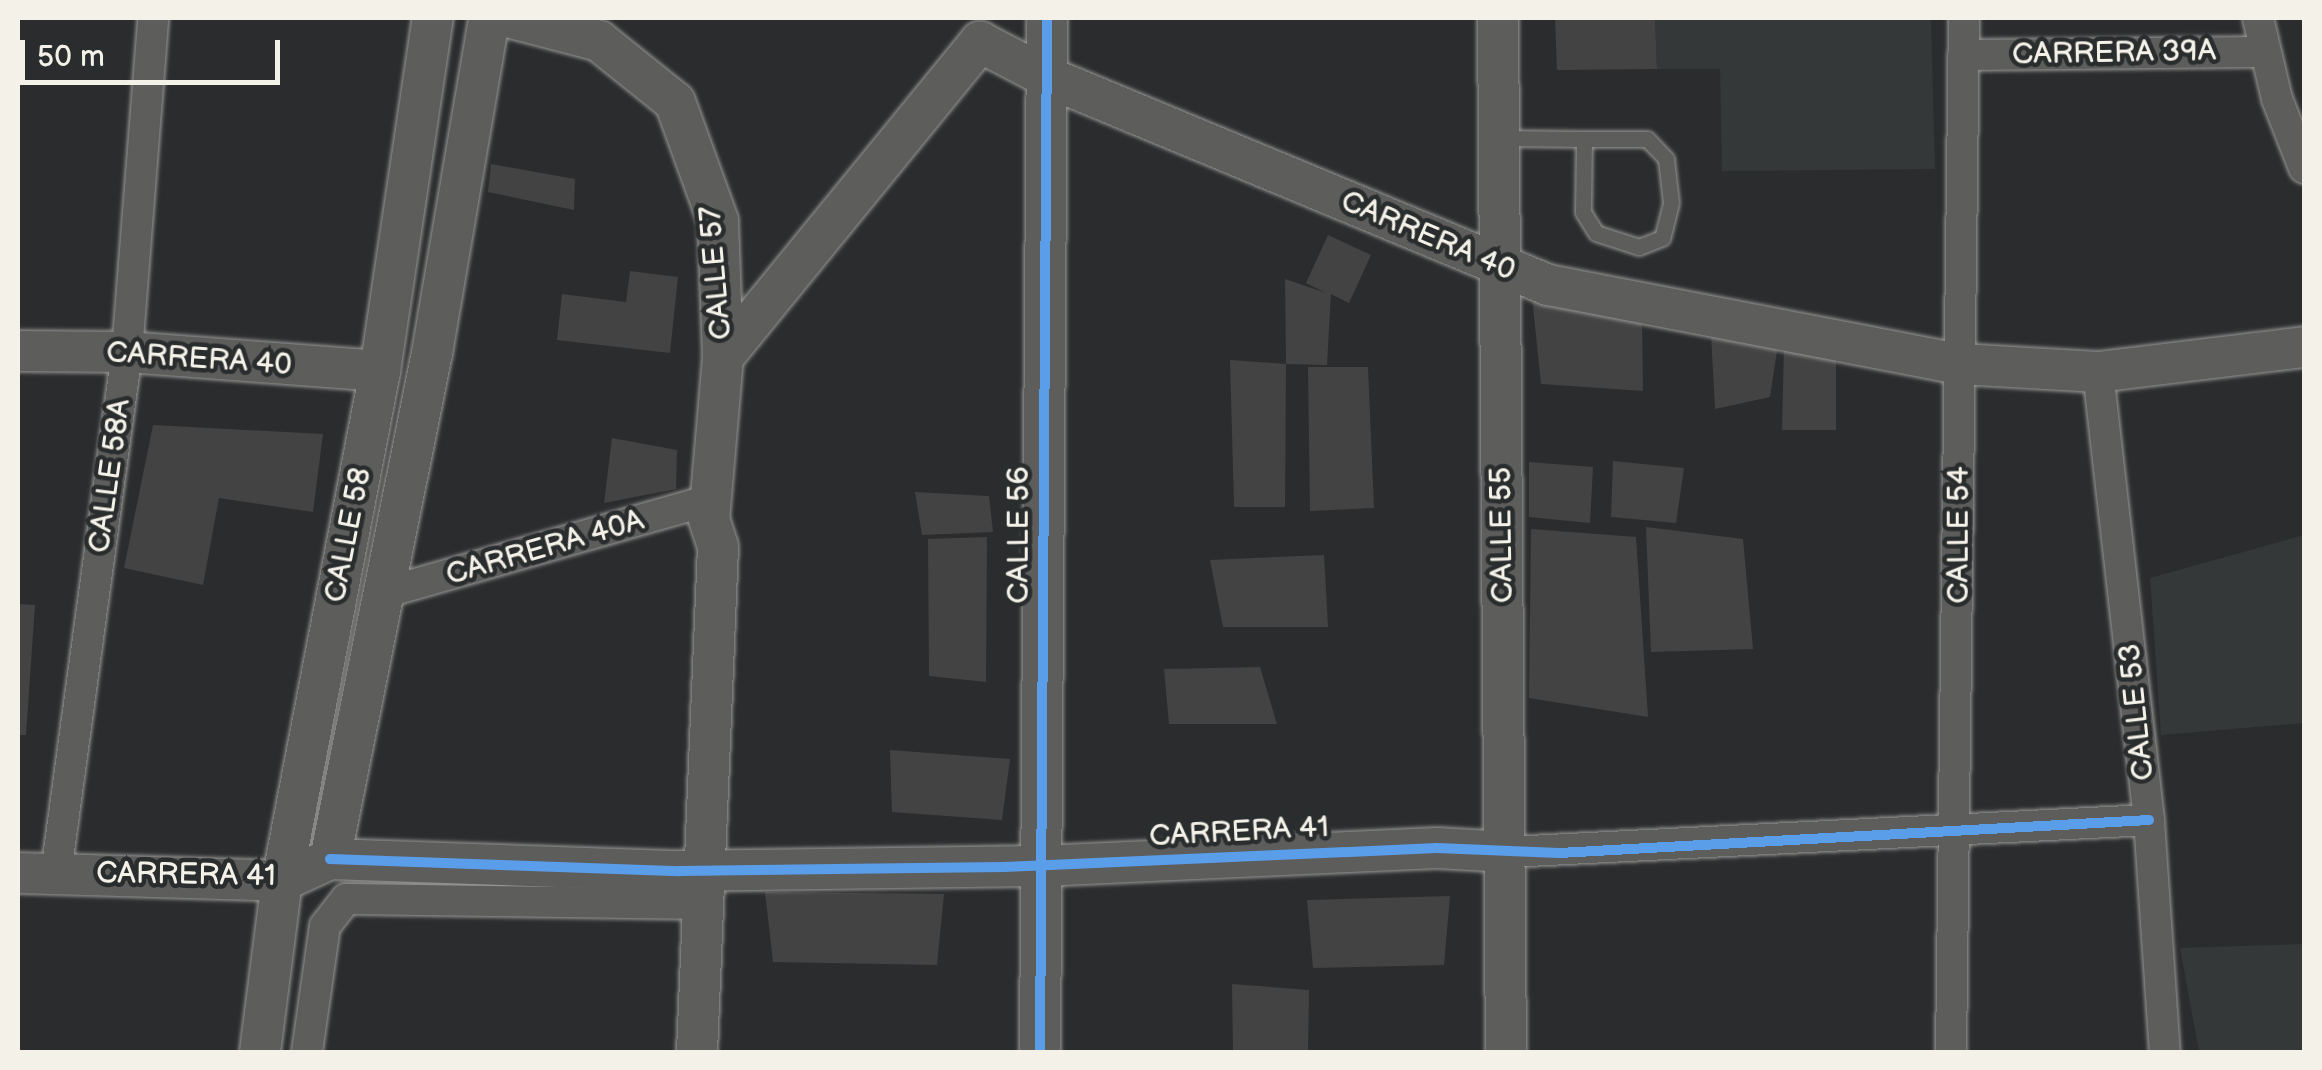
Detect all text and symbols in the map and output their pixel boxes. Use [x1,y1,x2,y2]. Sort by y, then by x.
scale bar [25,20,285,82]
street label: CARRERA 39A [2012,33,2216,73]
text: 50 m [37,39,105,75]
street label: CARRERA 40 [1335,183,1521,289]
street label: CALLE 57 [692,205,740,341]
street label: CARRERA 40 [105,335,293,383]
street label: CALLE 58A [81,397,139,555]
street label: CALLE 58 [317,464,379,606]
street label: CALLE 56 [1001,466,1037,604]
street label: CALLE 55 [1483,466,1521,604]
street label: CALLE 54 [1941,466,1977,604]
street label: CARRERA 40A [442,503,648,593]
street label: CALLE 53 [2112,642,2162,782]
street label: CARRERA 41 [1148,809,1330,855]
street label: CARRERA 41 [96,855,276,895]

